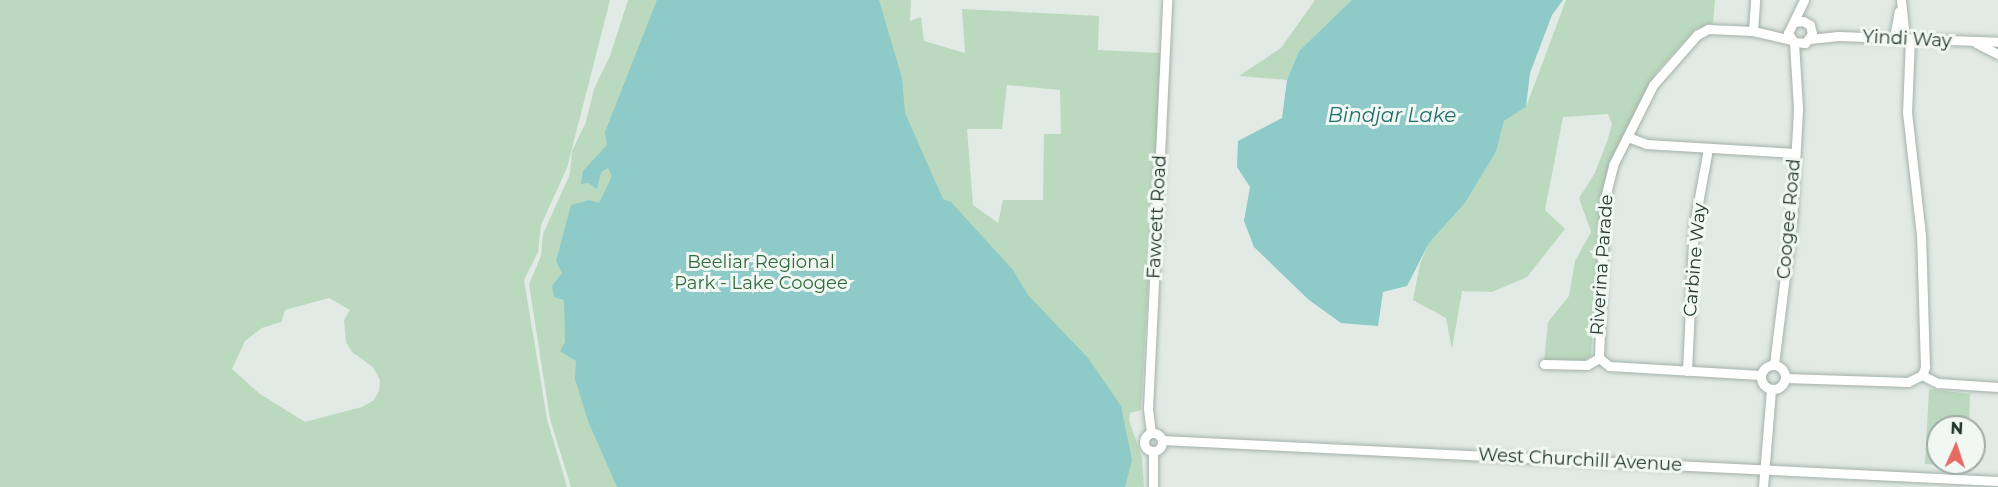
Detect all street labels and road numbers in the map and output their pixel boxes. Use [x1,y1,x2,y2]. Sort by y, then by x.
street label: Yindi Way [1862,26,1952,52]
street label: Fawcett Road [1143,155,1171,279]
street label: Coogee Road [1773,158,1805,280]
street label: Riverina Parade [1586,194,1618,336]
street label: Carbine Way [1679,202,1711,318]
street label: West Churchill Avenue [1478,444,1682,476]

